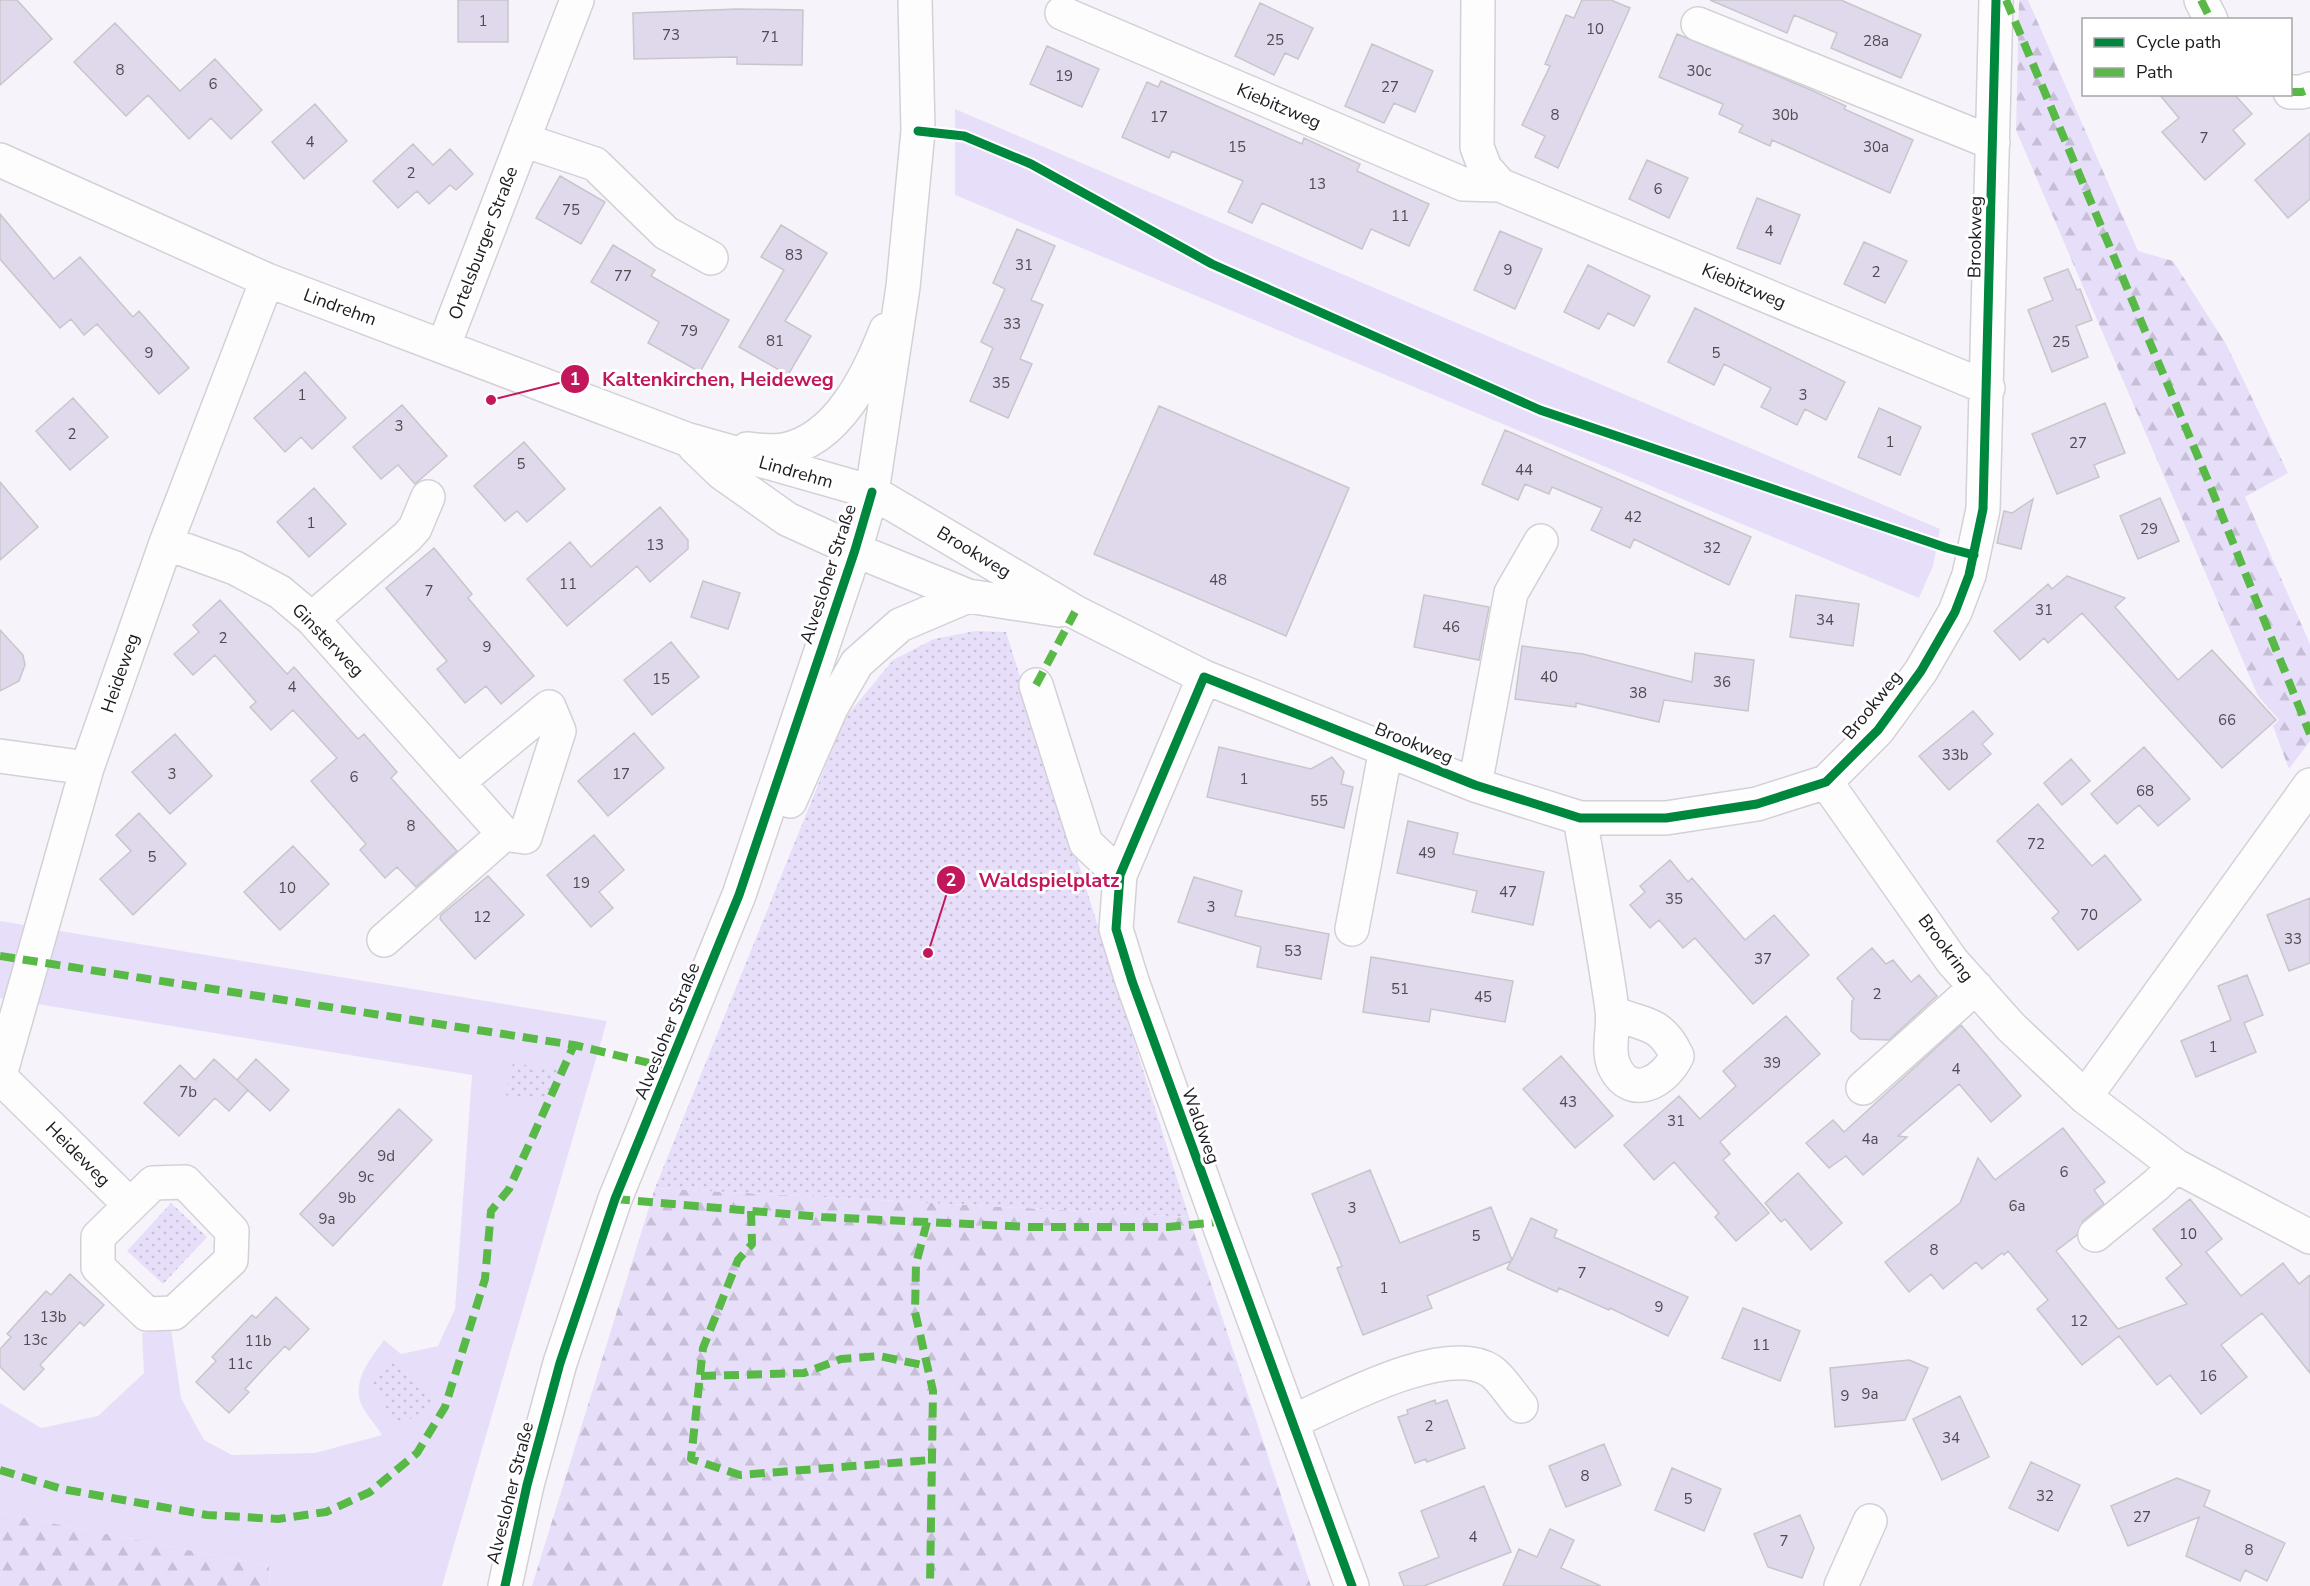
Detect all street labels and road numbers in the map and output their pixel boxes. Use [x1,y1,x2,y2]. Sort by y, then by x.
street label: Kiebitzweg [1233,78,1325,134]
street label: Ortelsburger Straße [443,163,523,323]
street label: Brookweg [1962,196,1988,278]
street label: Kiebitzweg [1698,258,1790,314]
street label: Lindrehm [300,283,380,331]
street label: Lindrehm [756,450,836,494]
street label: Alvesloher Straße [794,501,862,647]
street label: Brookweg [933,521,1015,583]
street label: Ginsterweg [287,598,369,682]
street label: Heideweg [95,630,145,716]
street label: Brookweg [1837,665,1907,745]
street label: Brookweg [1371,716,1457,770]
street label: Brookring [1913,909,1979,987]
street label: Alvesloher Straße [629,959,705,1103]
street label: Waldweg [1176,1085,1226,1167]
street label: Heideweg [40,1116,116,1192]
street label: Alvesloher Straße [481,1419,539,1567]

